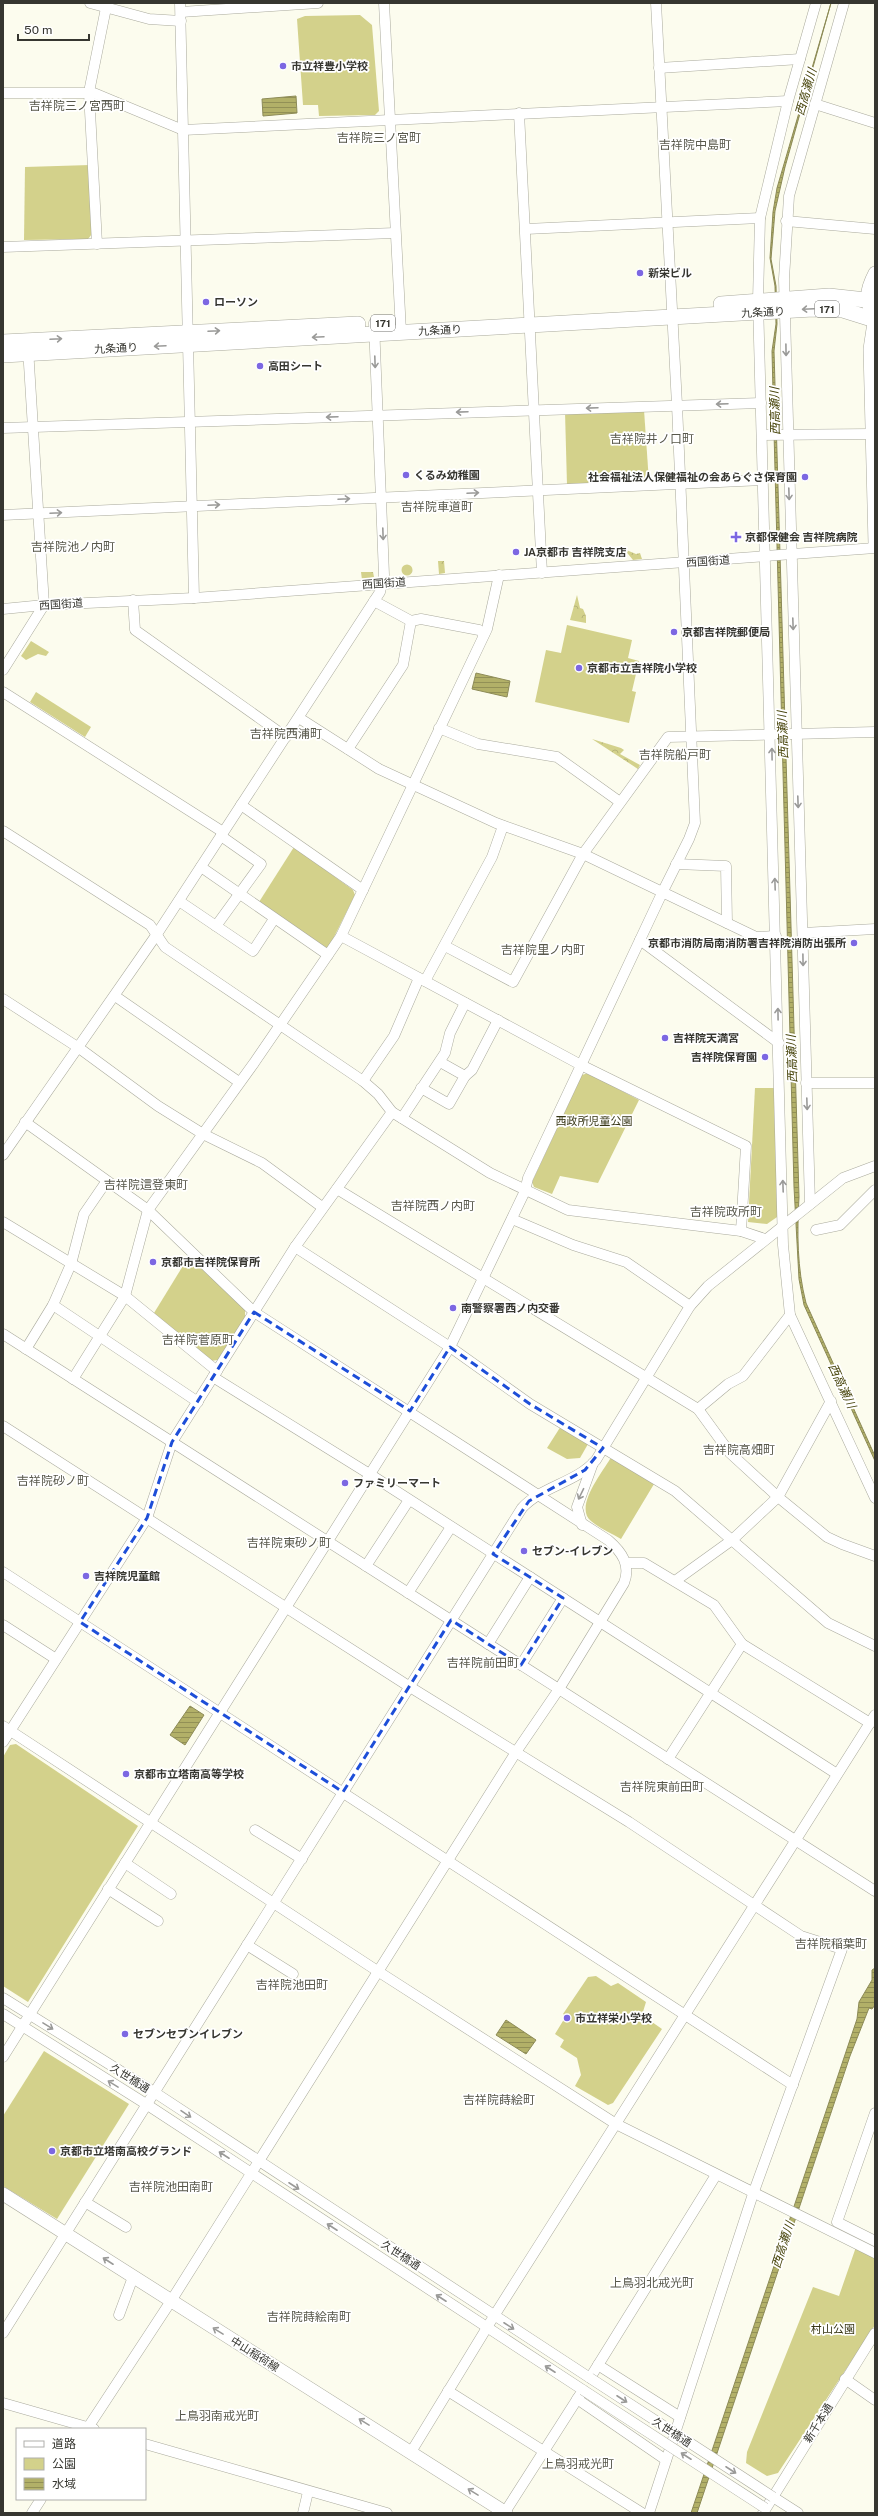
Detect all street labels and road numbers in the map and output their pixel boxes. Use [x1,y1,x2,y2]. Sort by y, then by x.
road number: 171 [815,301,839,317]
street label: 九条通り [741,305,785,319]
road number: 171 [371,315,395,331]
street label: 九条通り [418,323,462,337]
street label: 九条通り [94,341,138,355]
street label: 西国街道 [686,553,730,569]
street label: 西国街道 [362,575,406,591]
street label: 西国街道 [39,596,83,612]
street label: 久世橋通 [108,2061,152,2095]
street label: 久世橋通 [379,2238,423,2272]
street label: 中山稲荷線 [228,2334,282,2374]
street label: 新千本通 [801,2401,835,2445]
street label: 久世橋通 [650,2415,694,2449]

